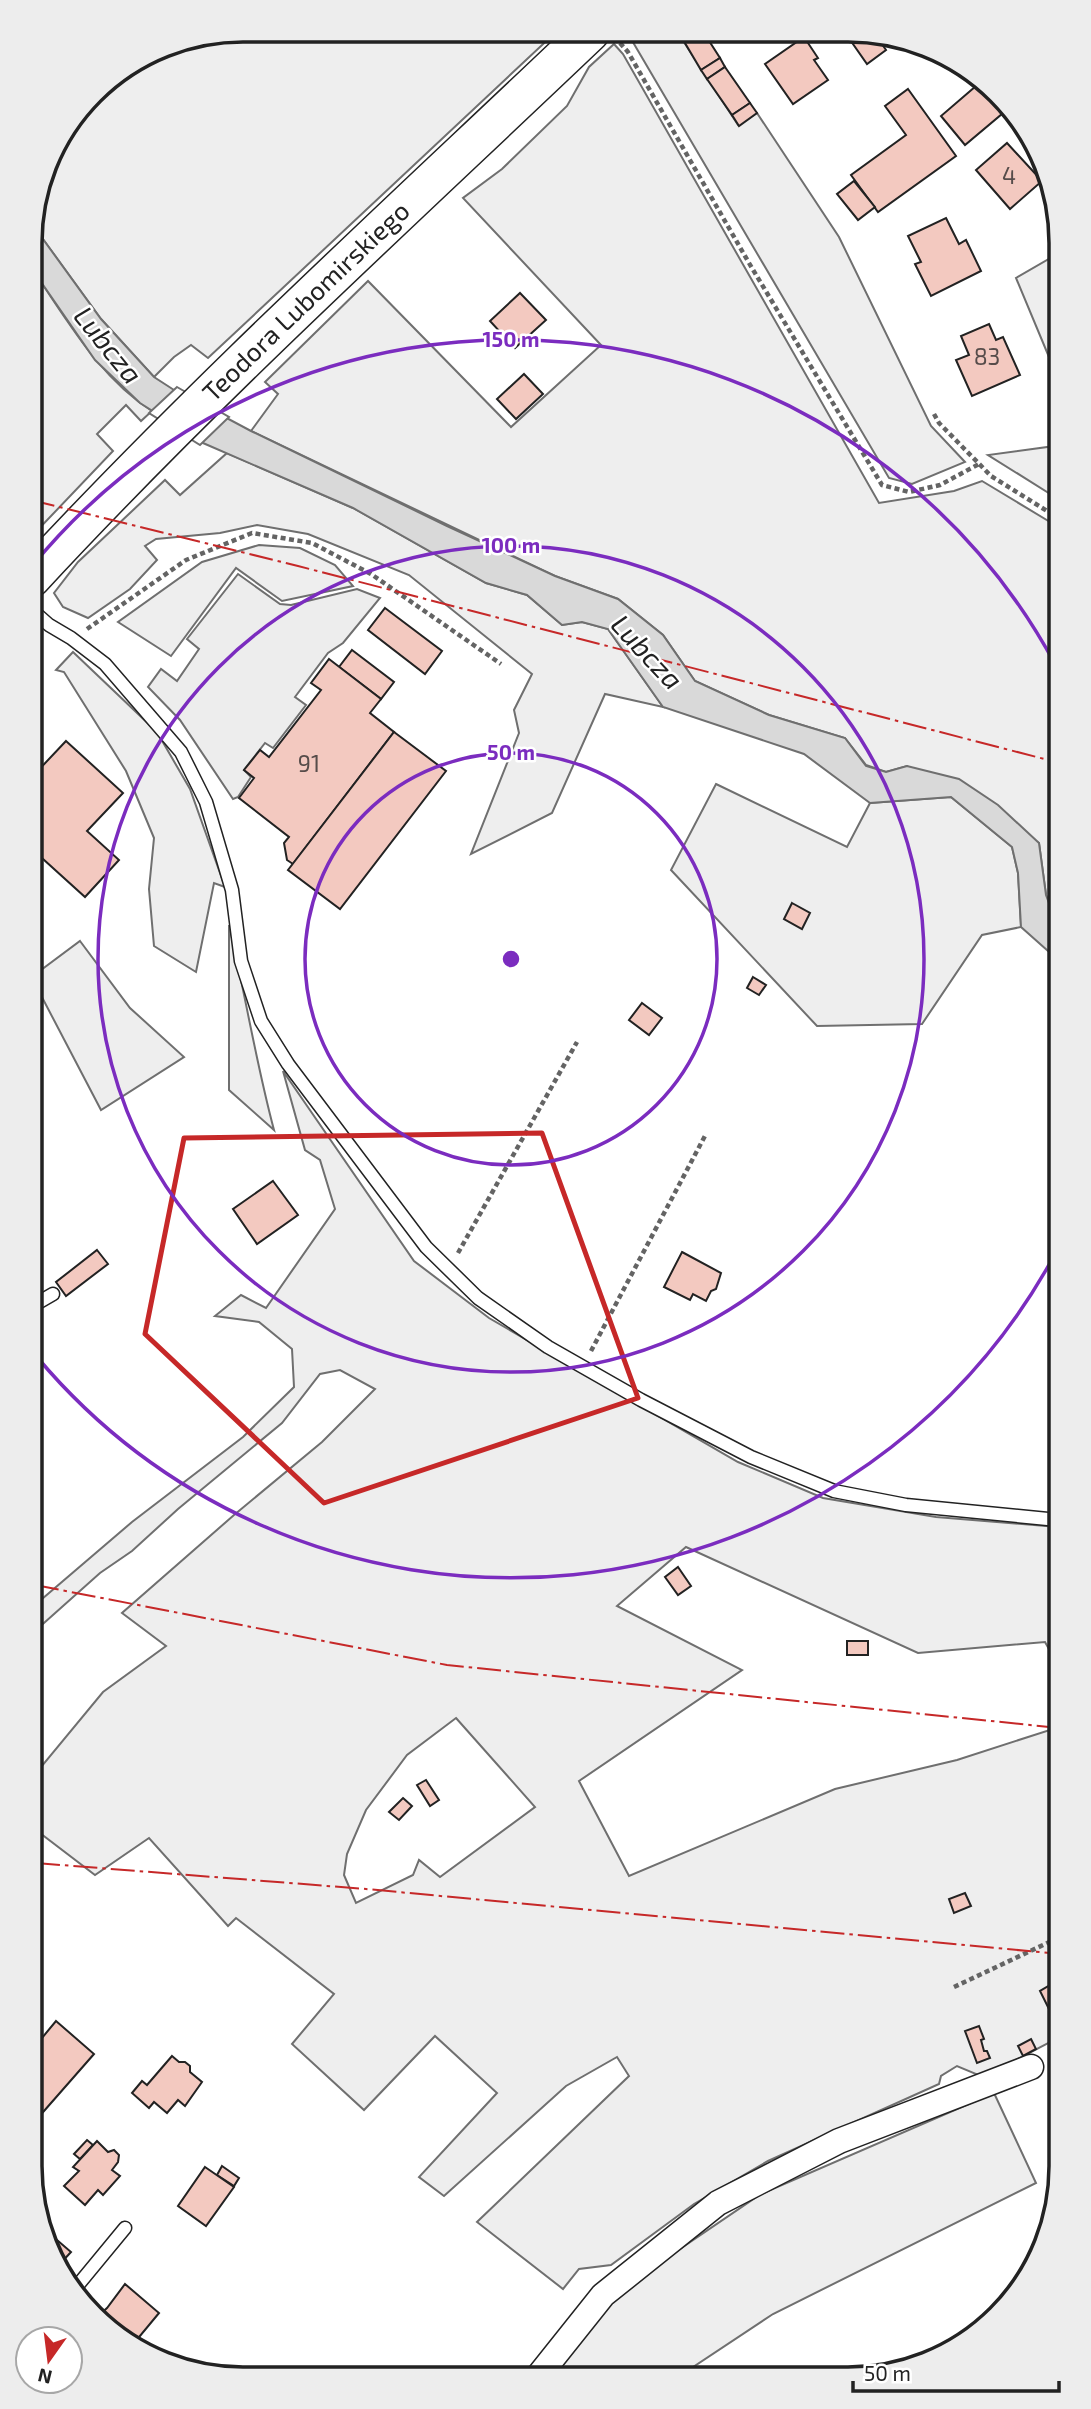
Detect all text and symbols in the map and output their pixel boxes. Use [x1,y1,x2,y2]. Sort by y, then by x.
house number: 4 [1002,161,1016,189]
street label: Teodora Lubomirskiego [195,194,415,407]
water label: Lubcza [67,299,150,390]
text: 150 m [483,326,539,351]
house number: 83 [974,342,1000,370]
text: 100 m [482,532,540,557]
water label: Lubcza [605,607,691,696]
text: 50 m [487,739,535,764]
house number: 91 [298,749,320,777]
centre of rings [499,947,523,971]
north arrow [14,2325,84,2395]
scale bar [853,2350,1060,2394]
text: 50 m [864,2360,911,2385]
text: N [35,2364,54,2390]

